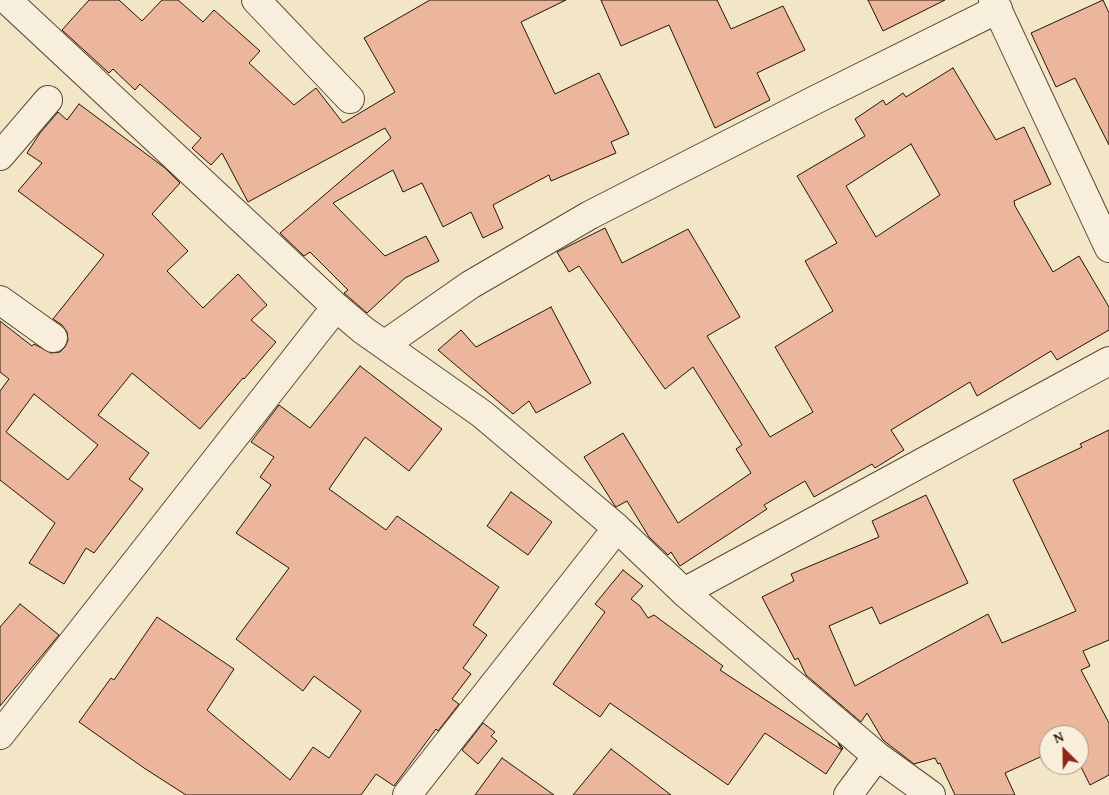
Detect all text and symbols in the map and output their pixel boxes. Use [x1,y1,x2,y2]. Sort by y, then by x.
north arrow [1039,725,1089,775]
text: N [1050,726,1067,748]

